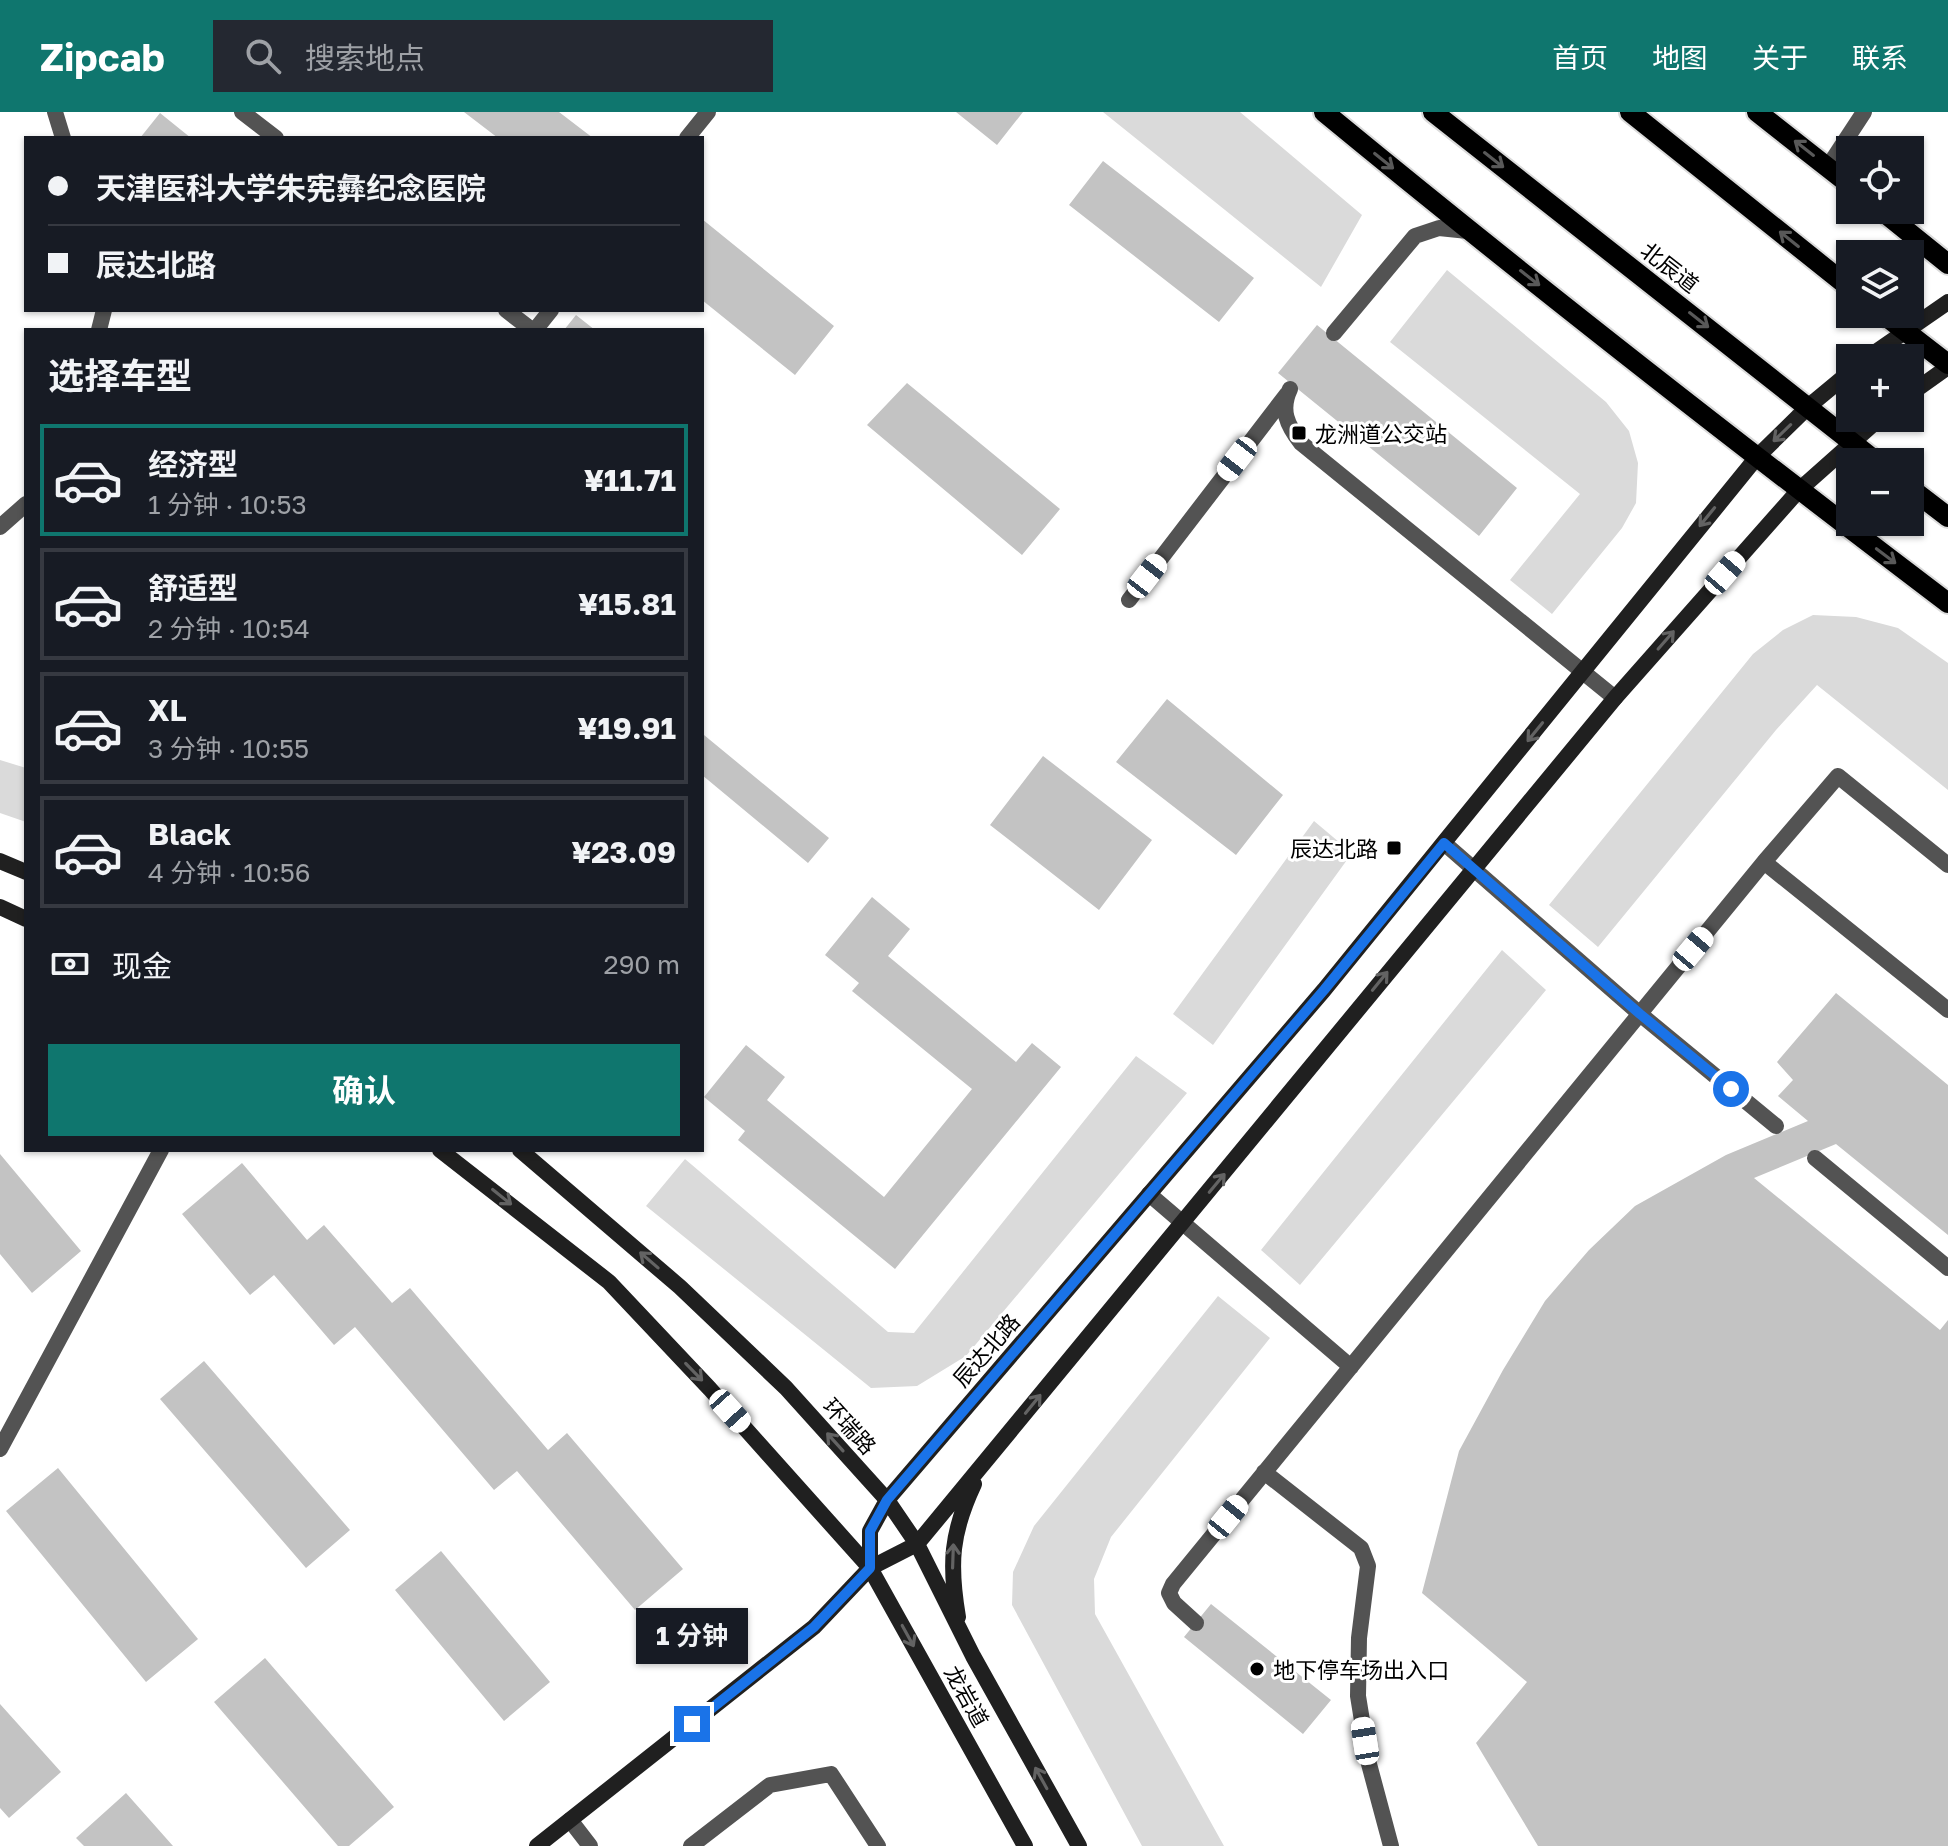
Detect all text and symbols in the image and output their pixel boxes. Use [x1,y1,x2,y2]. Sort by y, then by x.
search box [213,20,773,92]
text: Zipcab [40,34,165,79]
icon: search [241,34,285,78]
text: 搜索地点 [305,40,425,76]
text: 首页 [1552,41,1608,74]
text: 地图 [1652,41,1708,74]
text: 关于 [1752,41,1808,74]
text: 联系 [1852,41,1908,74]
map controls [1836,136,1924,536]
button: locate [1836,136,1924,224]
one-way arrow [1794,139,1815,156]
one-way arrow [1483,151,1504,169]
one-way arrow [1373,153,1394,170]
text: 天津医科大学朱宪彝纪念医院 [96,170,486,206]
one-way arrow [1779,230,1800,248]
street label: 北辰道 [1636,236,1704,298]
button: layers [1836,240,1924,328]
text: 辰达北路 [96,247,216,283]
one-way arrow [1519,270,1540,287]
one-way arrow [1688,312,1709,329]
button: + [1836,344,1924,432]
text: 选择车型 [48,354,192,397]
place label: 龙洲道公交站 [1315,420,1447,447]
one-way arrow [1772,423,1792,442]
marker: 龙洲道公交站 [1290,424,1308,442]
car [1213,433,1261,485]
icon: car [52,444,124,516]
text: 经济型 [148,446,238,482]
button: − [1836,448,1924,536]
text: ¥11.71 [584,462,676,498]
text: 1 分钟 · 10:53 [148,489,307,520]
one-way arrow [1698,506,1716,527]
car [1700,547,1750,599]
one-way arrow [1874,547,1896,564]
car [1123,550,1171,602]
icon: car [52,568,124,640]
text: 舒适型 [148,570,238,606]
text: ¥15.81 [578,586,676,622]
text: 2 分钟 · 10:54 [148,613,310,644]
one-way arrow [1657,630,1675,650]
icon: car [52,692,124,764]
text: XL [148,692,187,728]
text: ¥19.91 [578,710,676,746]
one-way arrow [1526,722,1544,743]
text: 3 分钟 · 10:55 [148,733,309,764]
icon: car [52,816,124,888]
text: Black [148,816,231,852]
text: ¥23.09 [571,834,676,870]
place label: 辰达北路 [1290,835,1378,862]
marker: 辰达北路 [1385,839,1403,857]
text: 4 分钟 · 10:56 [148,857,311,888]
car [1668,923,1718,975]
icon: cash [48,942,92,986]
text: 现金 [112,948,172,984]
text: 290 m [604,949,680,980]
one-way arrow [1372,971,1389,992]
button: 确认 [48,1044,680,1136]
route start [1713,1071,1749,1107]
one-way arrow [1208,1173,1226,1193]
one-way arrow [492,1188,512,1206]
one-way arrow [639,1251,660,1269]
street label: 辰达北路 [947,1308,1025,1392]
one-way arrow [685,1362,704,1382]
car [705,1385,755,1437]
street label: 环瑞路 [818,1392,882,1460]
one-way arrow [1024,1394,1042,1415]
one-way arrow [825,1432,844,1452]
car [1204,1491,1252,1543]
one-way arrow [946,1543,961,1570]
callout: 1 分钟 [636,1608,748,1664]
text: 1 分钟 [656,1620,728,1651]
one-way arrow [901,1624,916,1648]
place label: 地下停车场出入口 [1273,1656,1449,1683]
marker: 地下停车场出入口 [1248,1660,1266,1678]
street label: 龙岩道 [939,1661,995,1731]
route end [674,1706,710,1742]
car [1349,1715,1381,1767]
one-way arrow [1033,1767,1049,1790]

